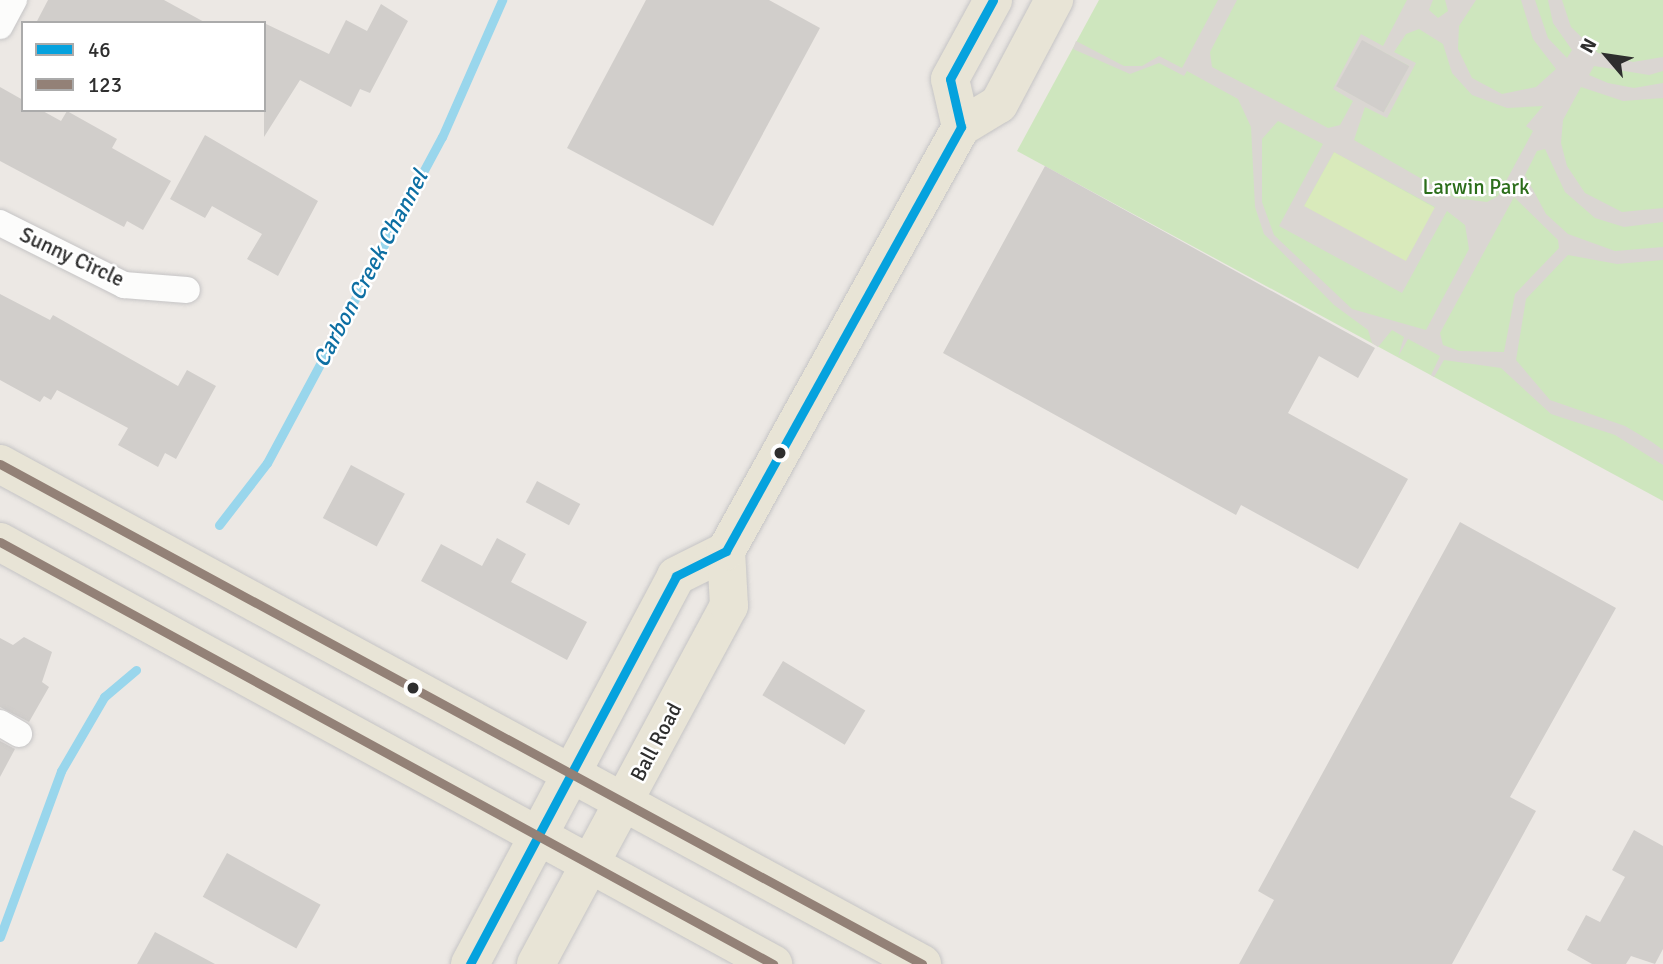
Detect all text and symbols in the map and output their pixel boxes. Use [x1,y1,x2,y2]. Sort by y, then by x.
legend [21,21,266,112]
north arrow [1572,21,1642,91]
text: N [1575,34,1602,57]
text: 46 [88,37,111,63]
text: 123 [88,72,122,98]
water label: Carbon Creek Channel [308,166,434,372]
park label: Larwin Park [1422,174,1530,200]
street label: Sunny Circle [16,222,128,292]
unlabelled marker [773,446,787,460]
unlabelled marker [406,681,420,695]
street label: Ball Road [625,699,687,785]

